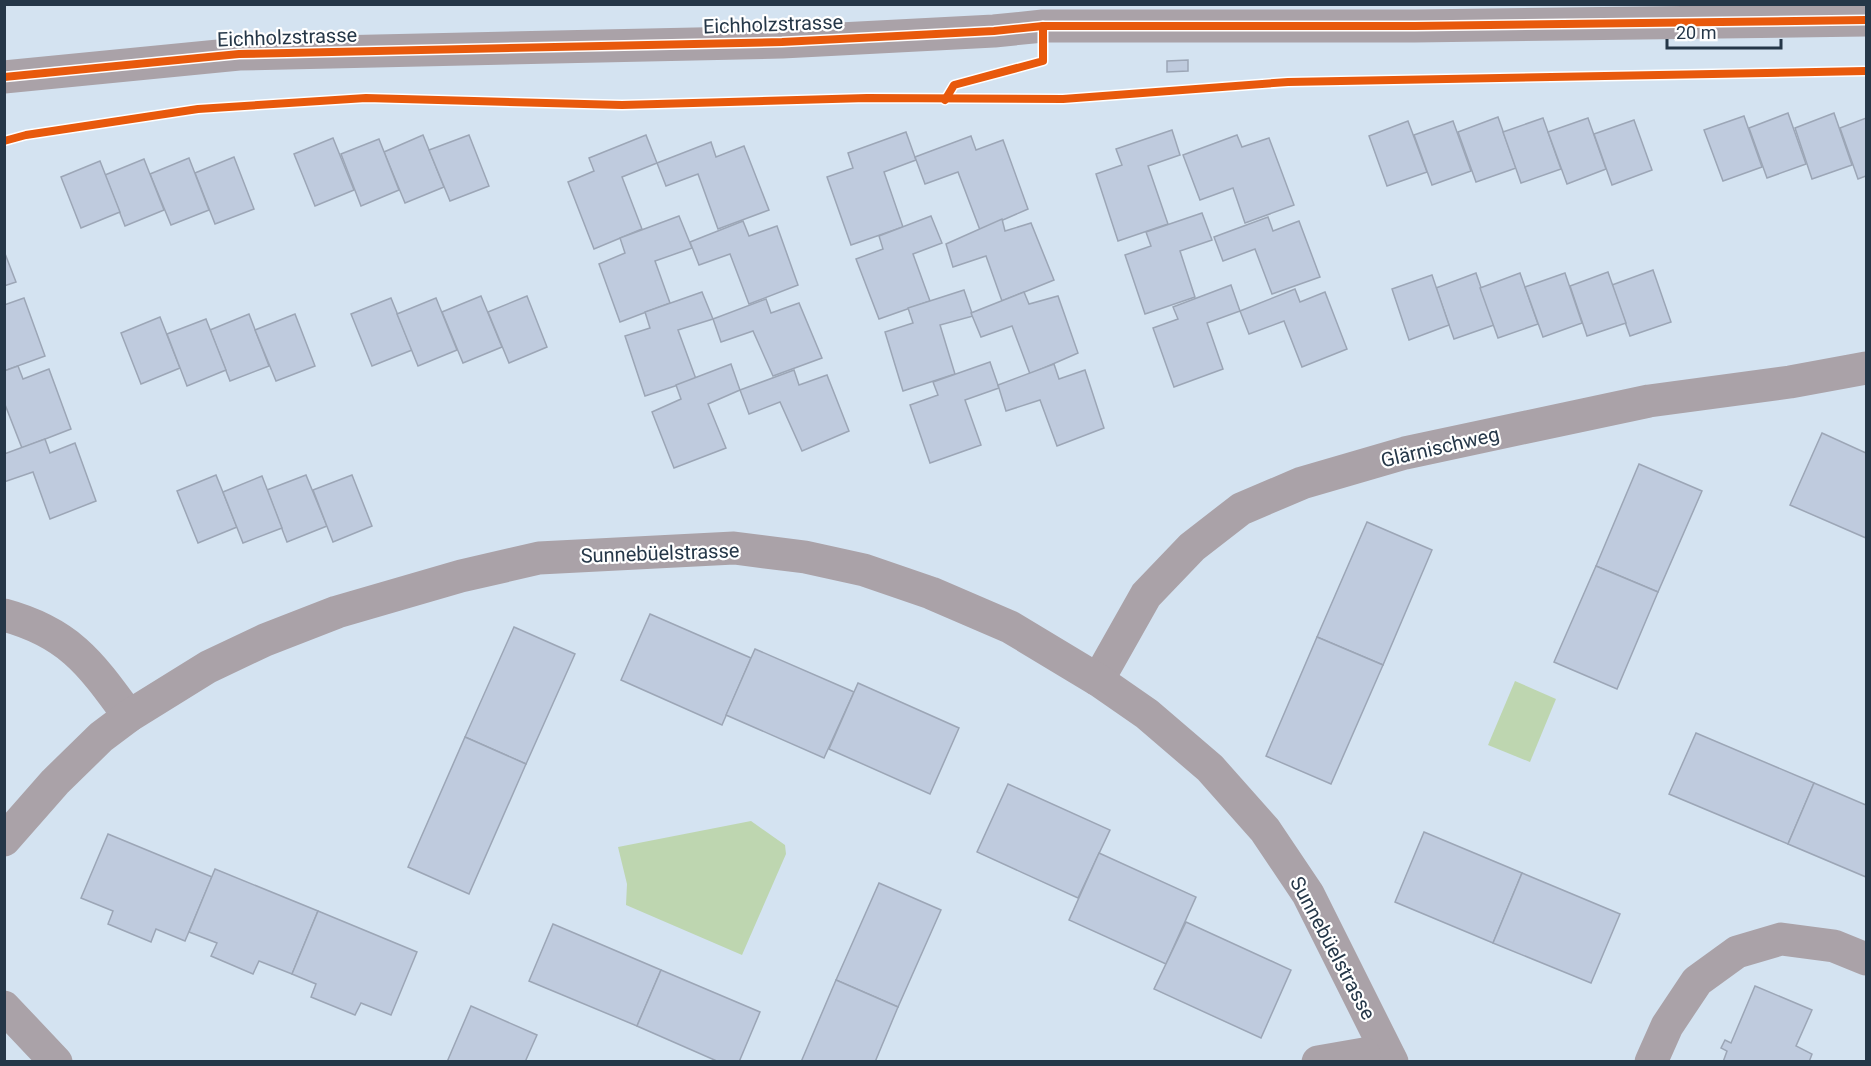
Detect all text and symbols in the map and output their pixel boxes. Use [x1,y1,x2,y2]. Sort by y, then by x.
street label: Eichholzstrasse [702,10,844,38]
scale bar [1667,12,1781,50]
text: 20 m [1676,22,1716,43]
street label: Eichholzstrasse [216,23,358,51]
street label: Glärnischweg [1378,422,1502,472]
street label: Sunnebüelstrasse [580,538,740,568]
street label: Sunnebüelstrasse [1285,872,1381,1024]

